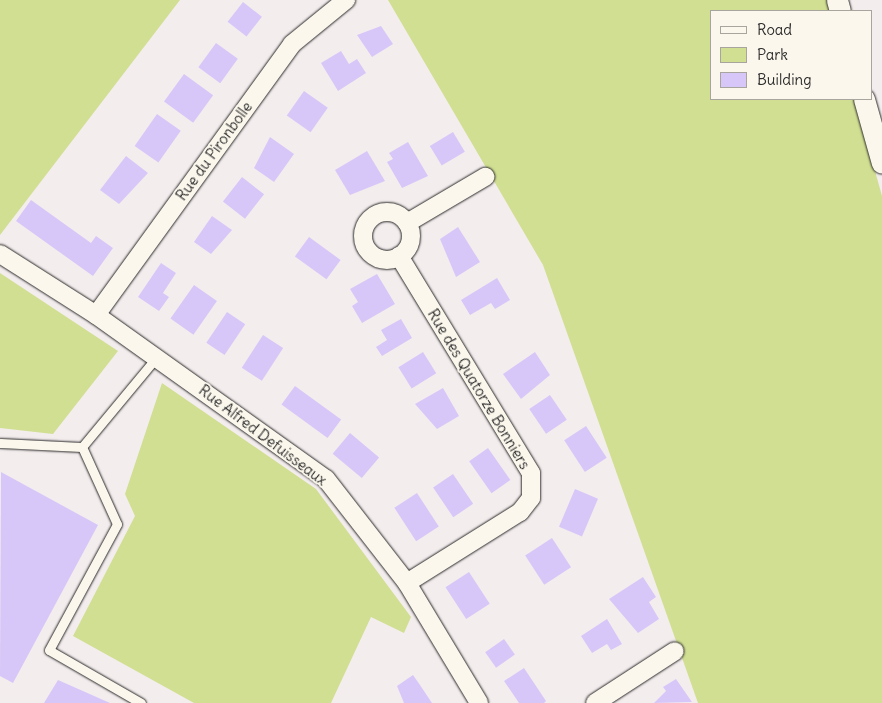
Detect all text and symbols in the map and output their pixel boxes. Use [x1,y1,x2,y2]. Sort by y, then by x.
legend [710,10,872,100]
text: Road [757,20,792,39]
text: Park [757,45,788,64]
text: Building [757,70,812,89]
street label: Rue du Pironbolle [172,98,256,204]
street label: Rue des Quatorze Bonniers [424,306,534,472]
street label: Rue Alfred Defuisseaux [195,381,331,489]

